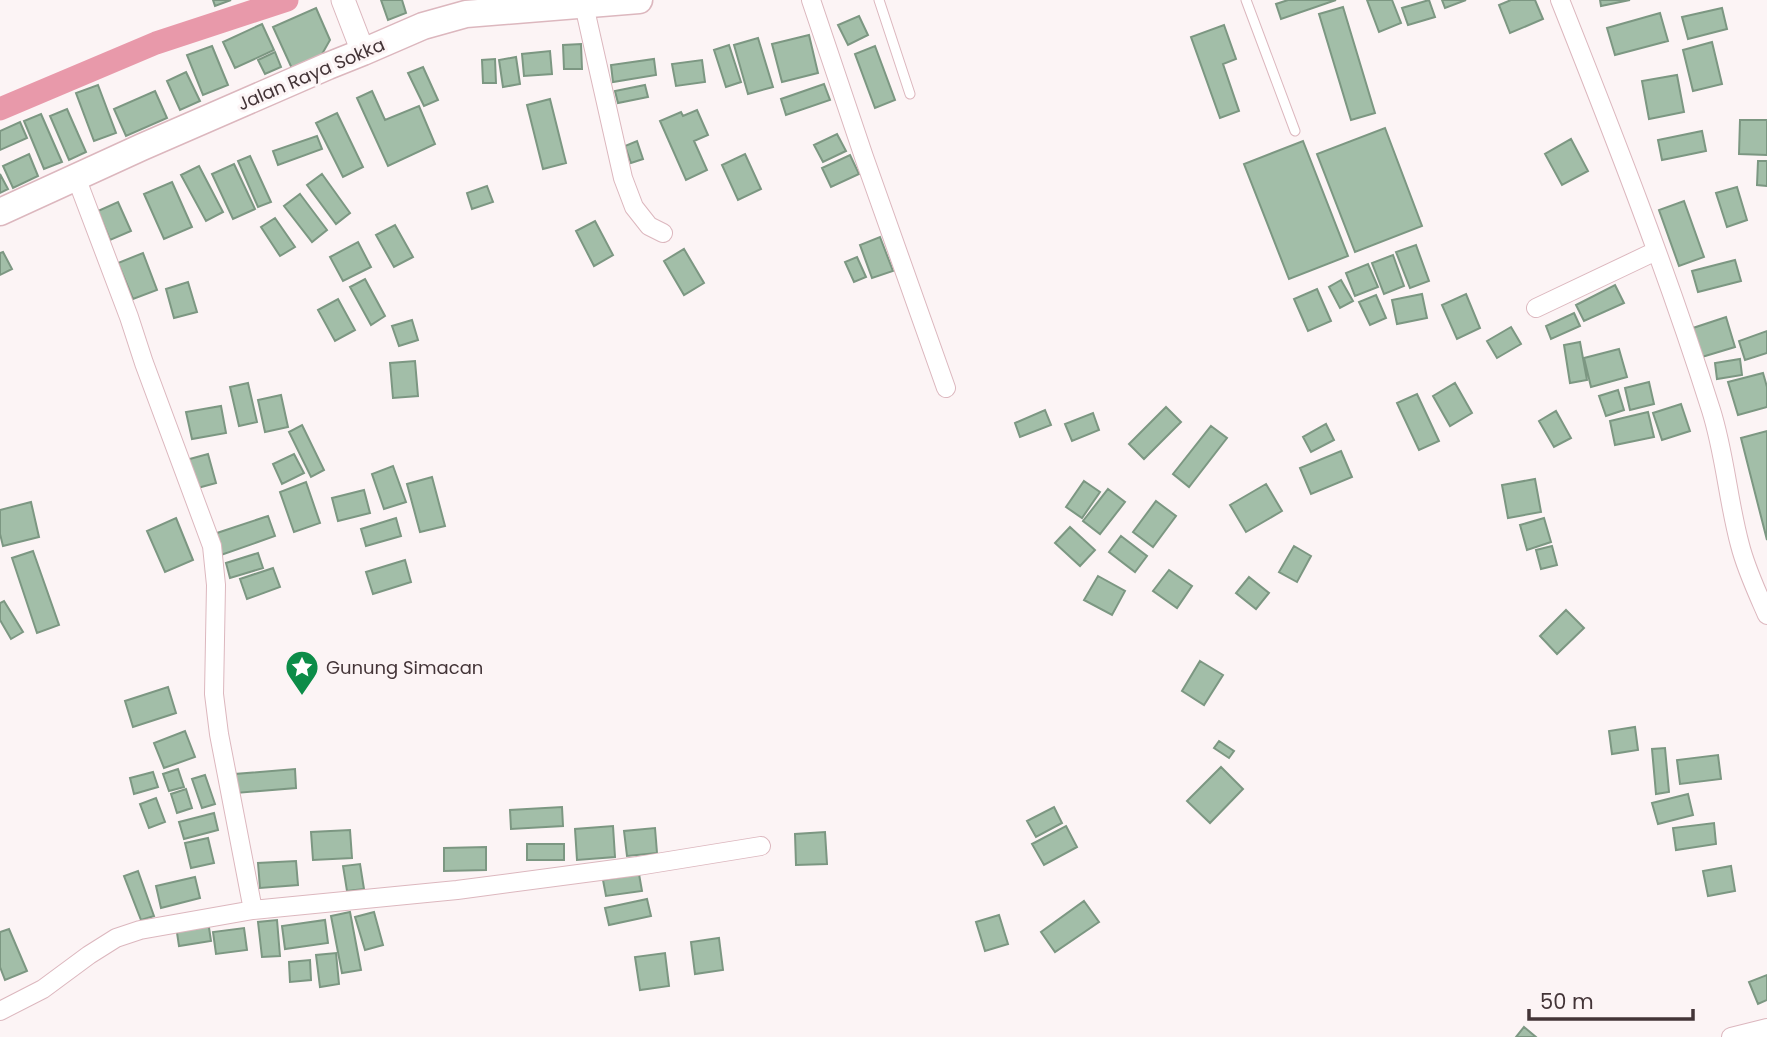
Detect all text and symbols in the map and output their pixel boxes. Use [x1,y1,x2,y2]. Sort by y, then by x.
street label: Jalan Raya Sokka [234,32,388,116]
place icon: Gunung Simacan [283,648,321,697]
place label: Gunung Simacan [326,655,483,680]
scale bar [1529,978,1694,1022]
text: 50 m [1540,987,1594,1016]

